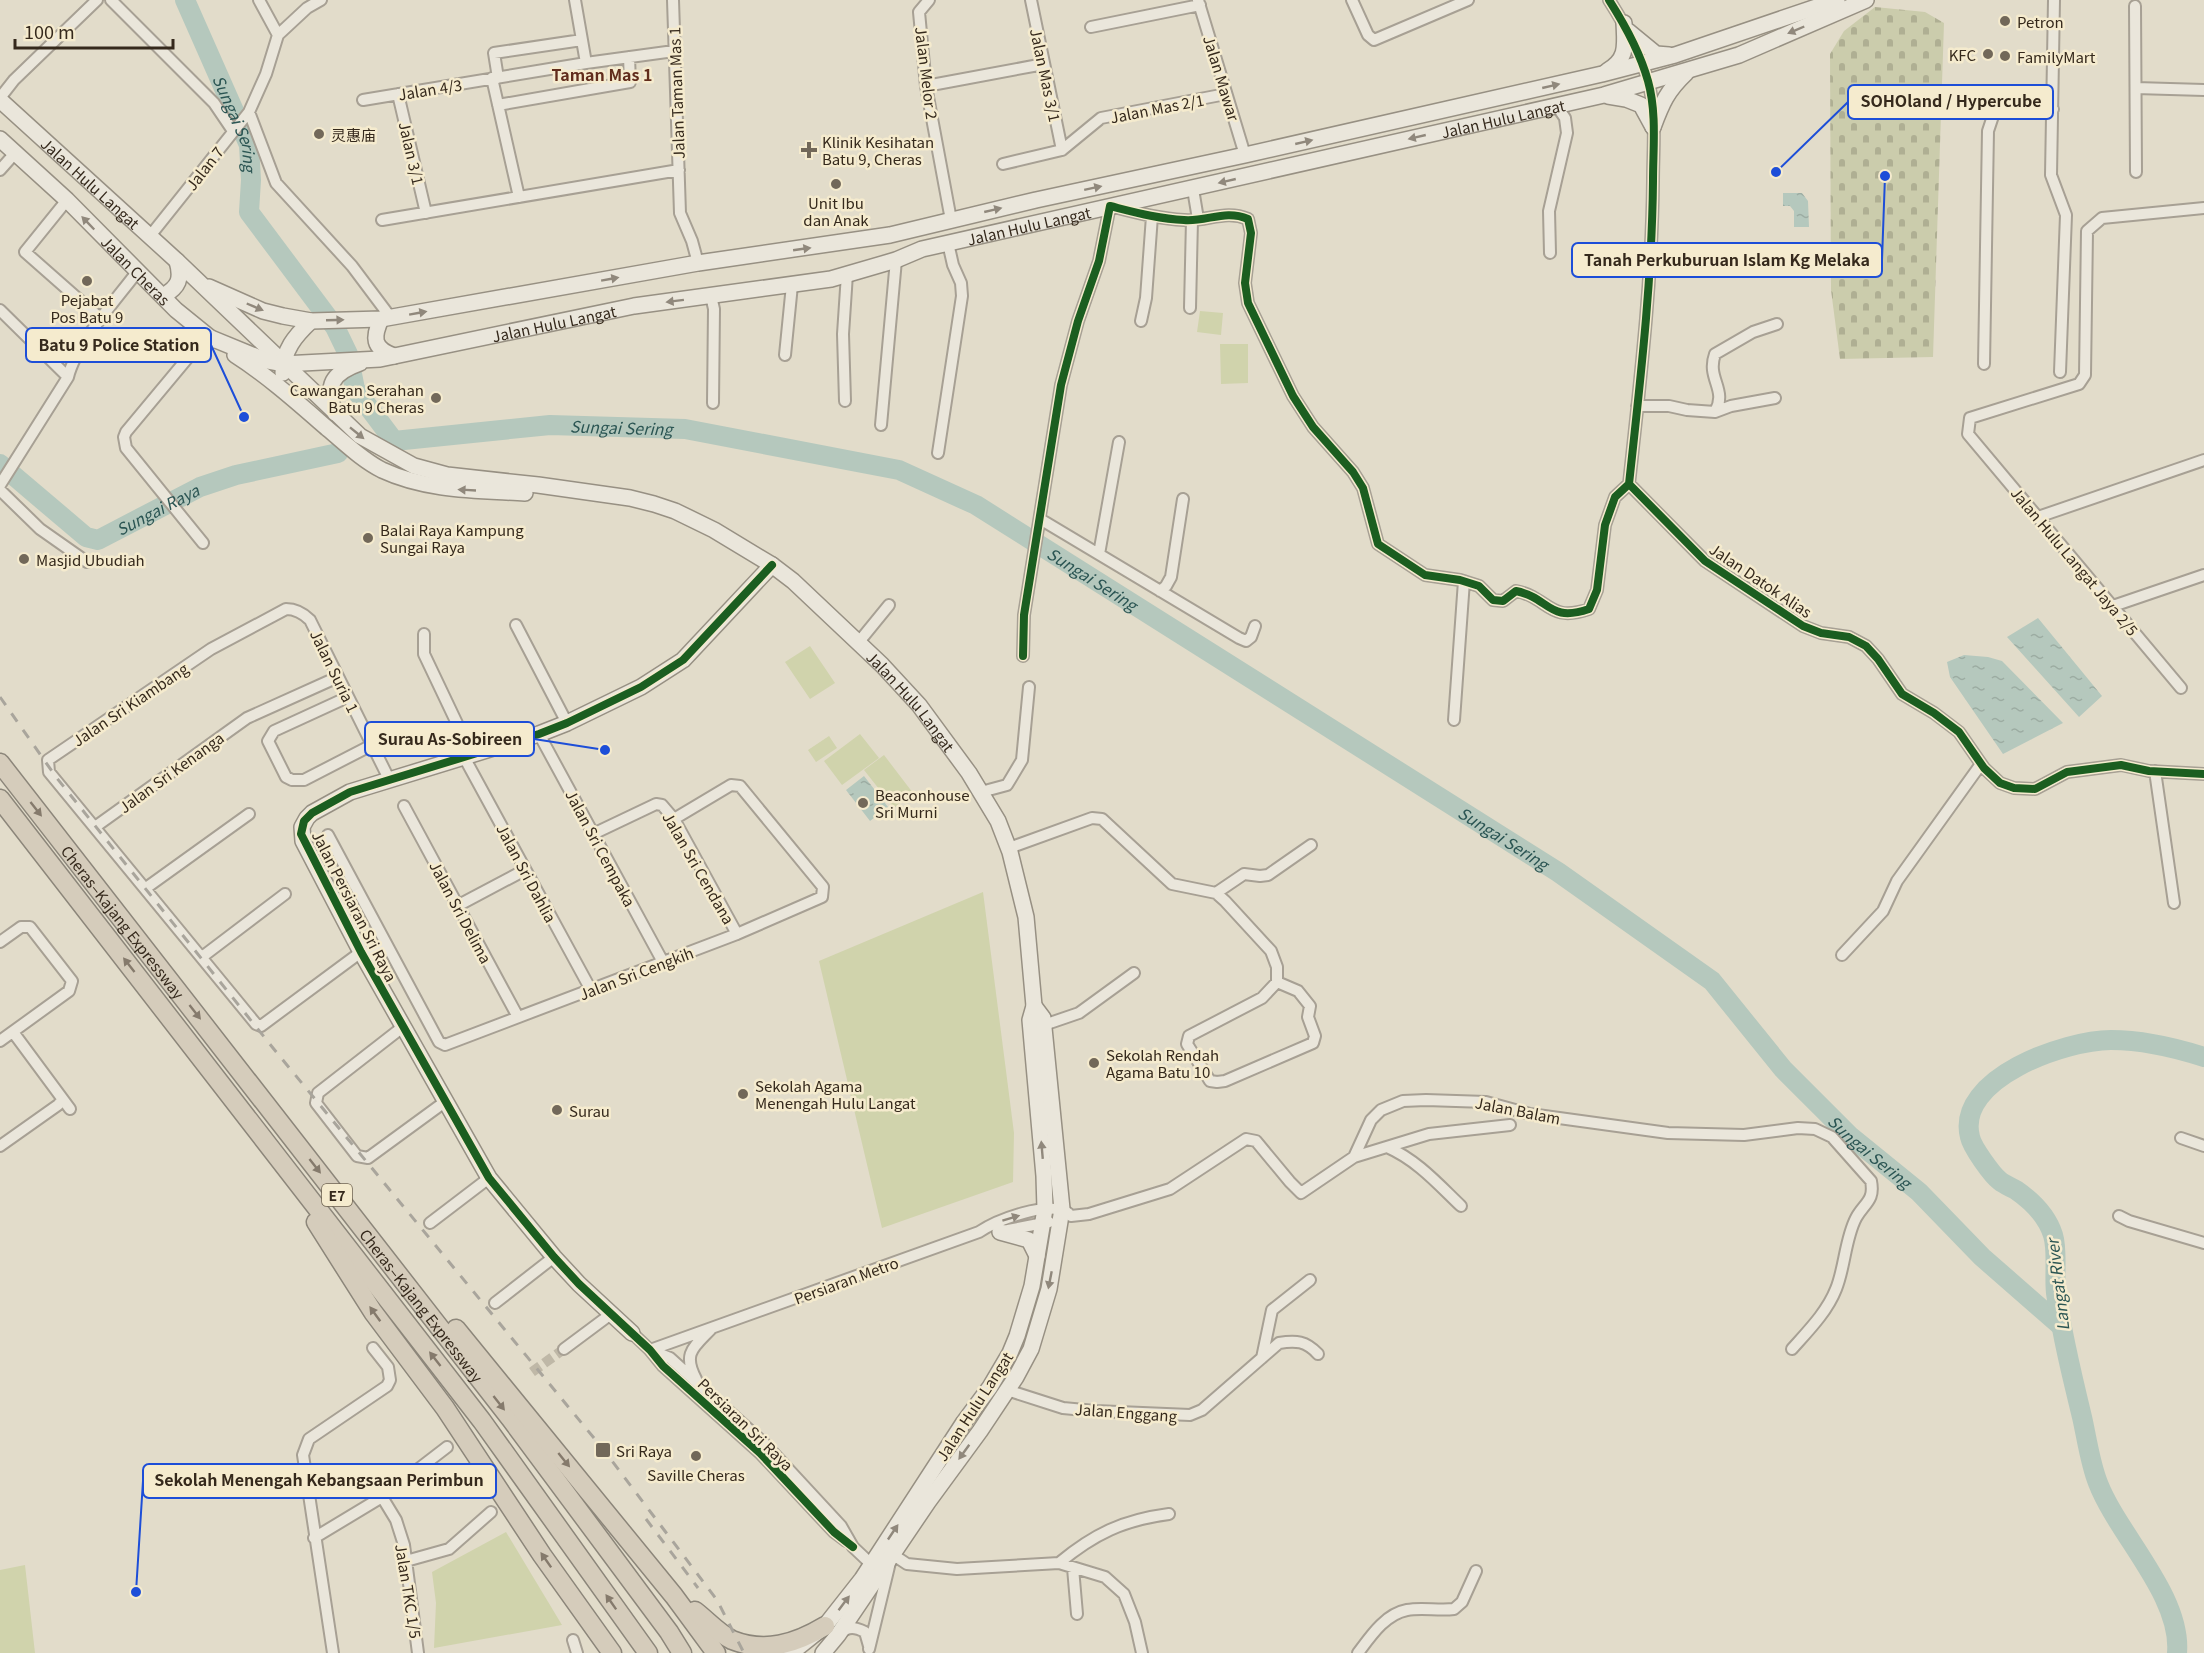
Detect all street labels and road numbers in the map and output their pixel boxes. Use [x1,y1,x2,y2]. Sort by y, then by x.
street label: Jalan Melor 2 [911,26,943,120]
street label: Jalan Mas 3/1 [1026,26,1066,124]
street label: Jalan Taman Mas 1 [663,27,689,159]
street label: Jalan Mawar [1199,33,1245,124]
street label: Jalan 4/3 [397,74,463,104]
street label: Jalan Mas 2/1 [1108,89,1206,127]
street label: Jalan Hulu Langat [1439,94,1567,142]
street label: Jalan 3/1 [395,119,429,187]
street label: Jalan Hulu Langat [37,133,145,233]
street label: Jalan 7 [180,142,228,194]
street label: Jalan Hulu Langat [965,201,1093,249]
street label: Jalan Cheras [97,231,175,309]
street label: Jalan Hulu Langat [490,299,618,346]
street label: Jalan Hulu Langat Jaya 2/5 [2007,482,2143,640]
street label: Jalan Datok Alias [1706,538,1816,622]
street label: Jalan Suria 1 [306,626,364,716]
street label: Jalan Hulu Langat [863,646,960,756]
street label: Jalan Sri Kiambang [68,657,192,750]
street label: Jalan Sri Kenanga [114,727,228,817]
street label: Jalan Sri Cempaka [561,786,641,910]
street label: Jalan Sri Cendana [658,808,740,928]
street label: Jalan Sri Dahlia [492,820,562,926]
street label: Jalan Persiaran Sri Raya [308,827,402,985]
street label: Cheras–Kajang Expressway [57,841,190,1003]
street label: Jalan Sri Delima [425,857,497,967]
street label: Jalan Sri Cengkih [576,942,696,1004]
street label: Jalan Balam [1473,1091,1563,1129]
road number: E7 [322,1184,352,1206]
street label: Cheras–Kajang Expressway [356,1224,489,1386]
street label: Persiaran Metro [791,1251,901,1309]
street label: Jalan Hulu Langat [931,1347,1017,1465]
street label: Persiaran Sri Raya [694,1373,798,1475]
street label: Jalan Enggang [1074,1398,1178,1426]
street label: Jalan TKC 1/5 [391,1542,427,1640]

